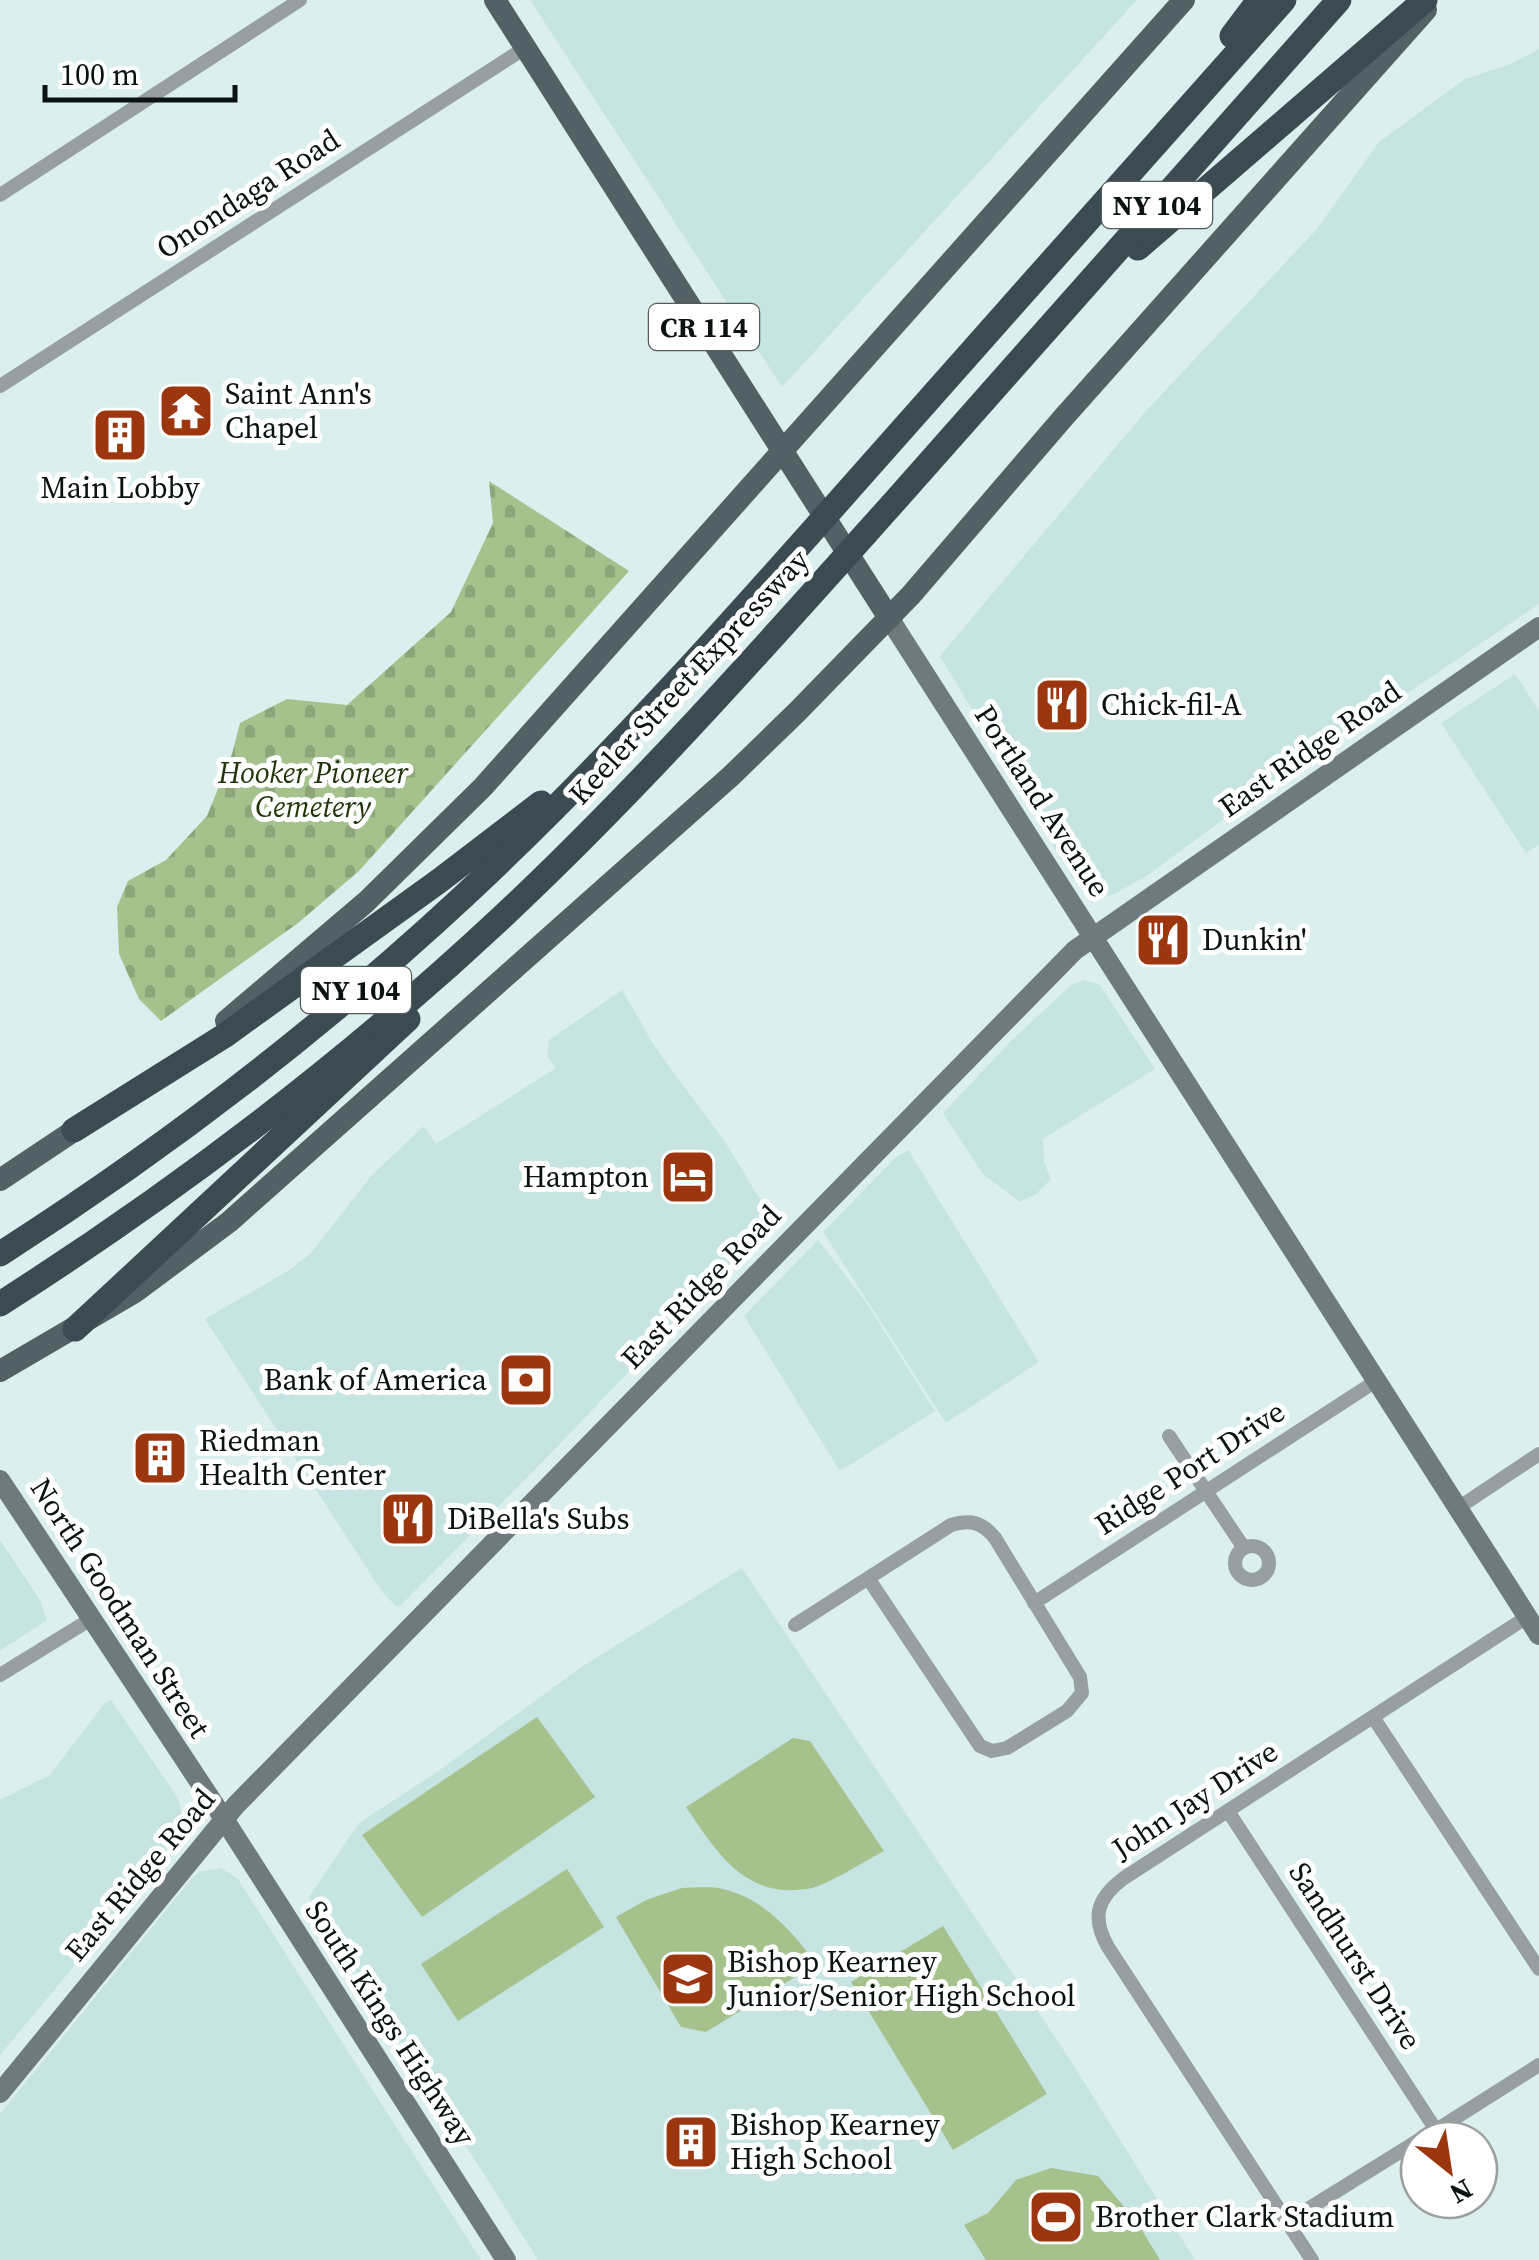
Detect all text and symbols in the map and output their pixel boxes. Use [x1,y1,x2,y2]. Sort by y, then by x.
scale bar [45,40,235,102]
text: 100 m [60,54,139,95]
street label: Onondaga Road [148,119,347,268]
road number: NY 104 [1102,182,1212,228]
road number: CR 114 [649,304,759,350]
place label: Saint Ann's Chapel [225,373,372,448]
temple icon: Saint Ann's Chapel [156,381,216,441]
building icon: Main Lobby [90,405,150,465]
place label: Main Lobby [40,467,200,508]
street label: Keeler Street Expressway [559,540,818,813]
street label: East Ridge Road [1210,670,1409,827]
restaurant icon: Chick-fil-A [1032,675,1092,735]
place label: Chick-fil-A [1101,684,1242,725]
street label: Portland Avenue [965,697,1120,905]
park label: Hooker Pioneer Cemetery [217,752,409,827]
restaurant icon: Dunkin' [1133,910,1193,970]
place label: Dunkin' [1202,919,1307,960]
road number: NY 104 [301,967,411,1013]
hotel icon: Hampton [658,1147,718,1207]
place label: Hampton [523,1156,649,1197]
street label: East Ridge Road [612,1196,790,1378]
bank icon: Bank of America [496,1350,556,1410]
place label: Bank of America [264,1359,488,1400]
street label: Ridge Port Drive [1087,1391,1293,1544]
place label: Riedman Health Center [199,1420,386,1495]
building icon: Riedman Health Center [130,1428,190,1488]
street label: North Goodman Street [21,1470,220,1746]
restaurant icon: DiBella's Subs [378,1489,438,1549]
place label: DiBella's Subs [447,1498,630,1539]
street label: John Jay Drive [1103,1731,1286,1869]
street label: East Ridge Road [55,1780,224,1970]
street label: Sandhurst Drive [1280,1854,1431,2057]
street label: South Kings Highway [296,1892,485,2154]
place label: Bishop Kearney Junior/Senior High School [726,1941,1076,2016]
school or university icon: Bishop Kearney Junior/Senior High School [658,1949,718,2009]
place label: Bishop Kearney High School [730,2104,941,2179]
building icon: Bishop Kearney High School [661,2112,721,2172]
north arrow [1399,2120,1499,2220]
text: N [1443,2170,1480,2213]
sports icon: Brother Clark Stadium [1026,2187,1086,2247]
place label: Brother Clark Stadium [1095,2196,1394,2237]

